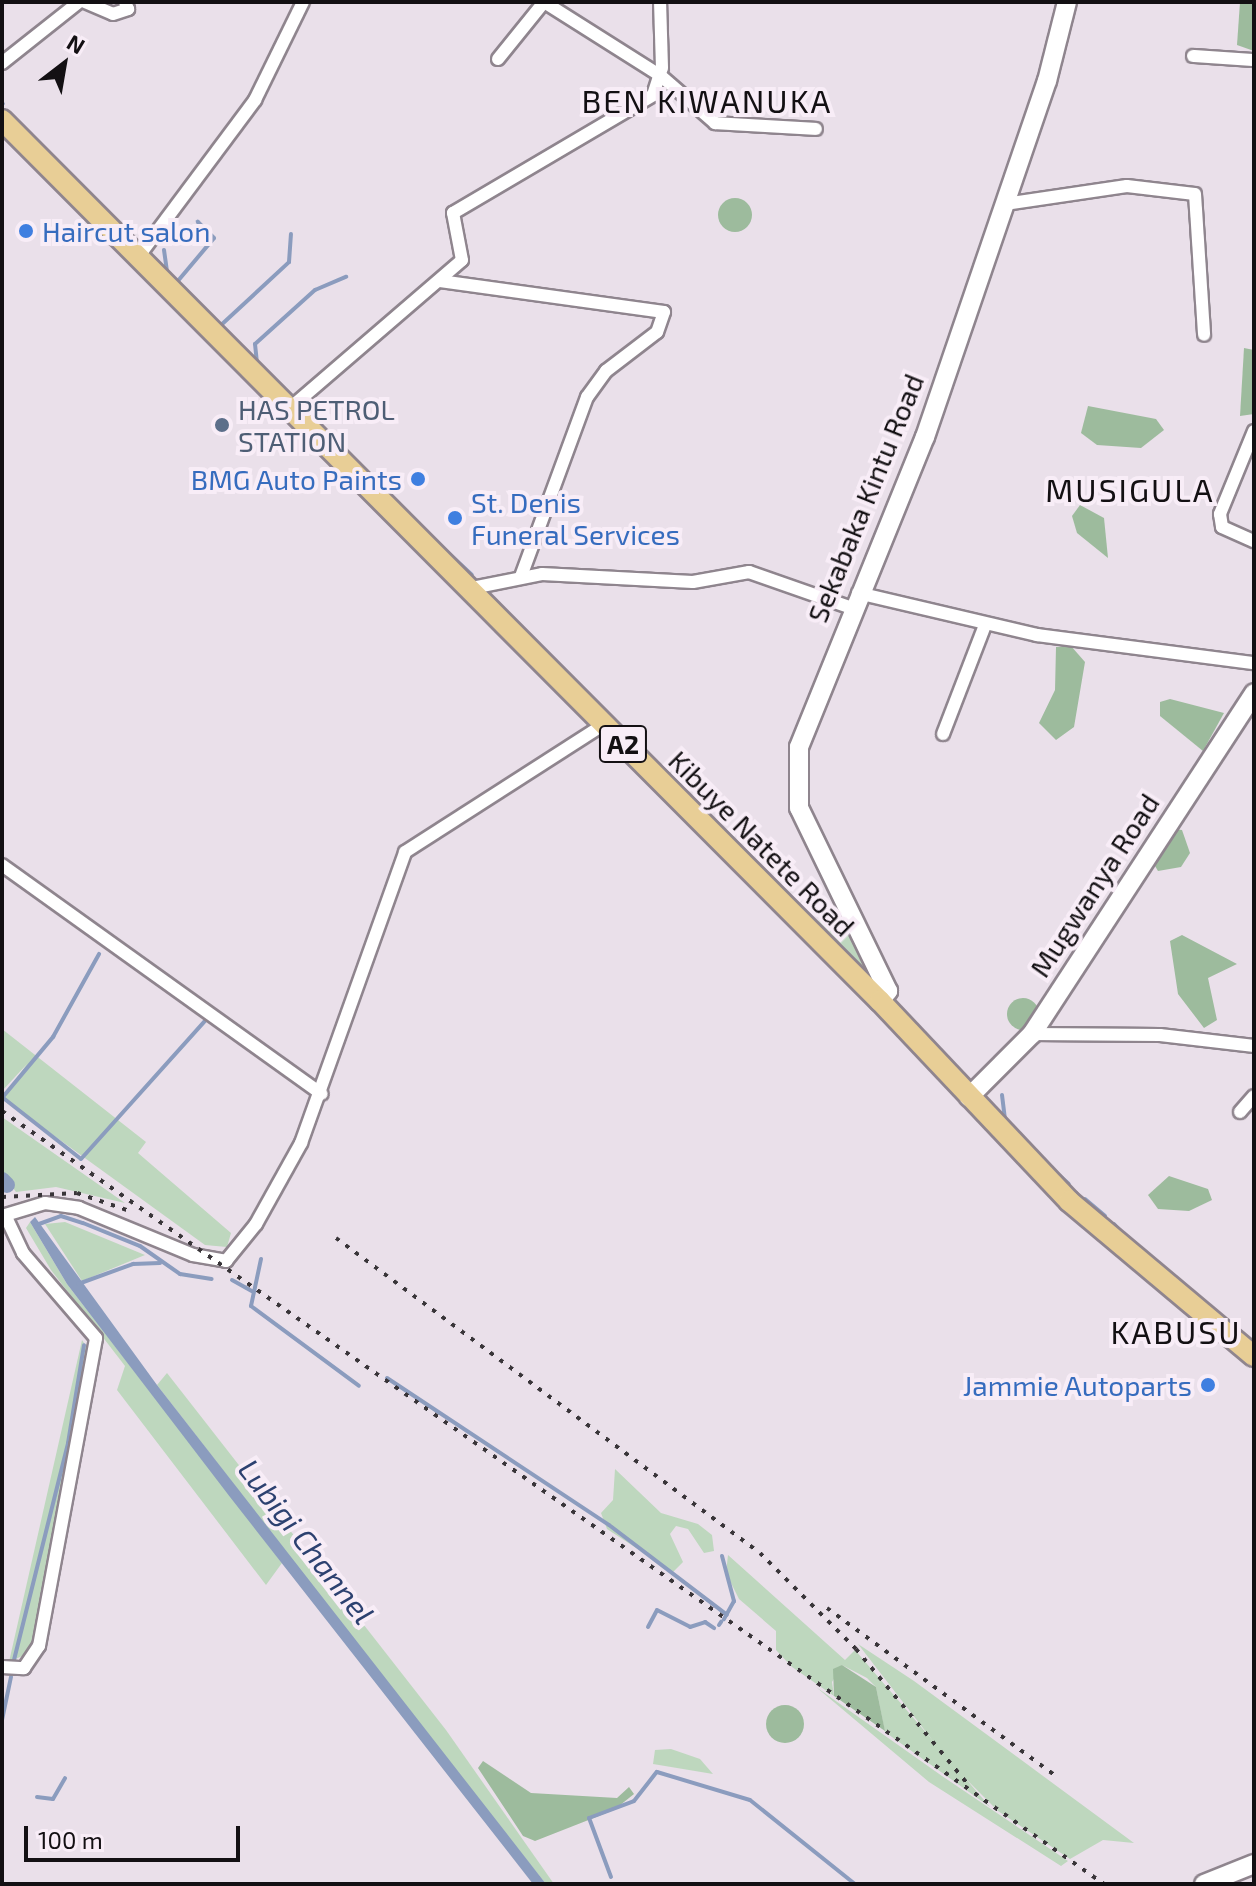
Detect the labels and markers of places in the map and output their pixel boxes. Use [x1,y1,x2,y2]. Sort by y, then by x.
place label: Haircut salon [42,214,211,248]
marker: Haircut salon [17,222,35,240]
place label: HAS PETROL STATION [238,392,395,458]
marker: HAS PETROL STATION [213,416,231,434]
place label: BMG Auto Paints [190,462,402,496]
marker: BMG Auto Paints [409,470,427,488]
place label: St. Denis Funeral Services [471,485,681,551]
marker: St. Denis Funeral Services [446,509,464,527]
place label: Jammie Autoparts [962,1368,1192,1402]
marker: Jammie Autoparts [1199,1376,1217,1394]

